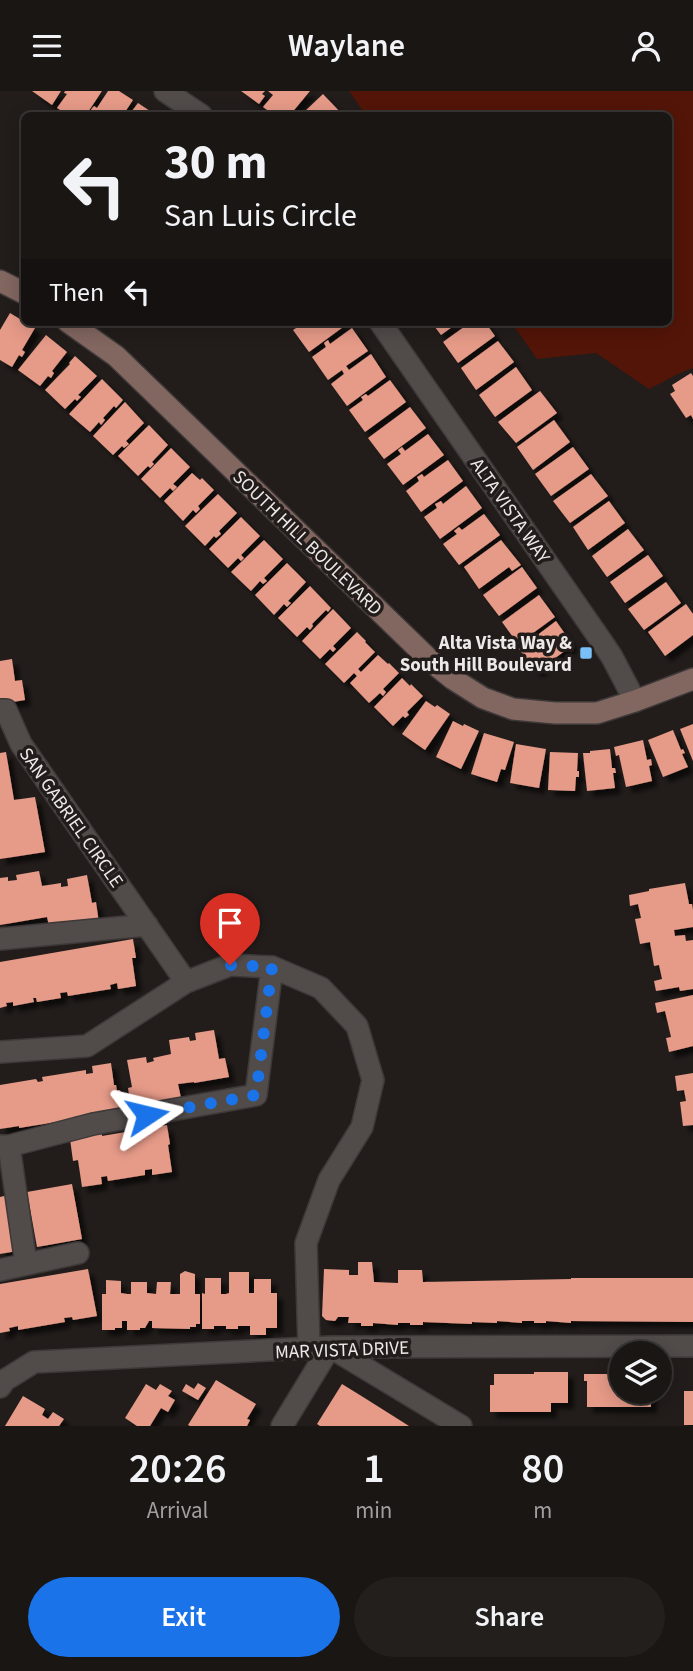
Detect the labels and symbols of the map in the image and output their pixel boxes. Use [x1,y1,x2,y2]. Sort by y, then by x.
street label: ALTA VISTA WAY [463,453,557,570]
street label: SOUTH HILL BOULEVARD [226,464,388,622]
place label: Alta Vista Way & South Hill Boulevard [400,630,572,679]
marker: Alta Vista Way & South Hill Boulevard [578,645,594,661]
street label: SAN GABRIEL CIRCLE [12,742,129,893]
pin [200,893,260,965]
position arrow [110,1078,184,1152]
street label: MAR VISTA DRIVE [275,1335,410,1366]

